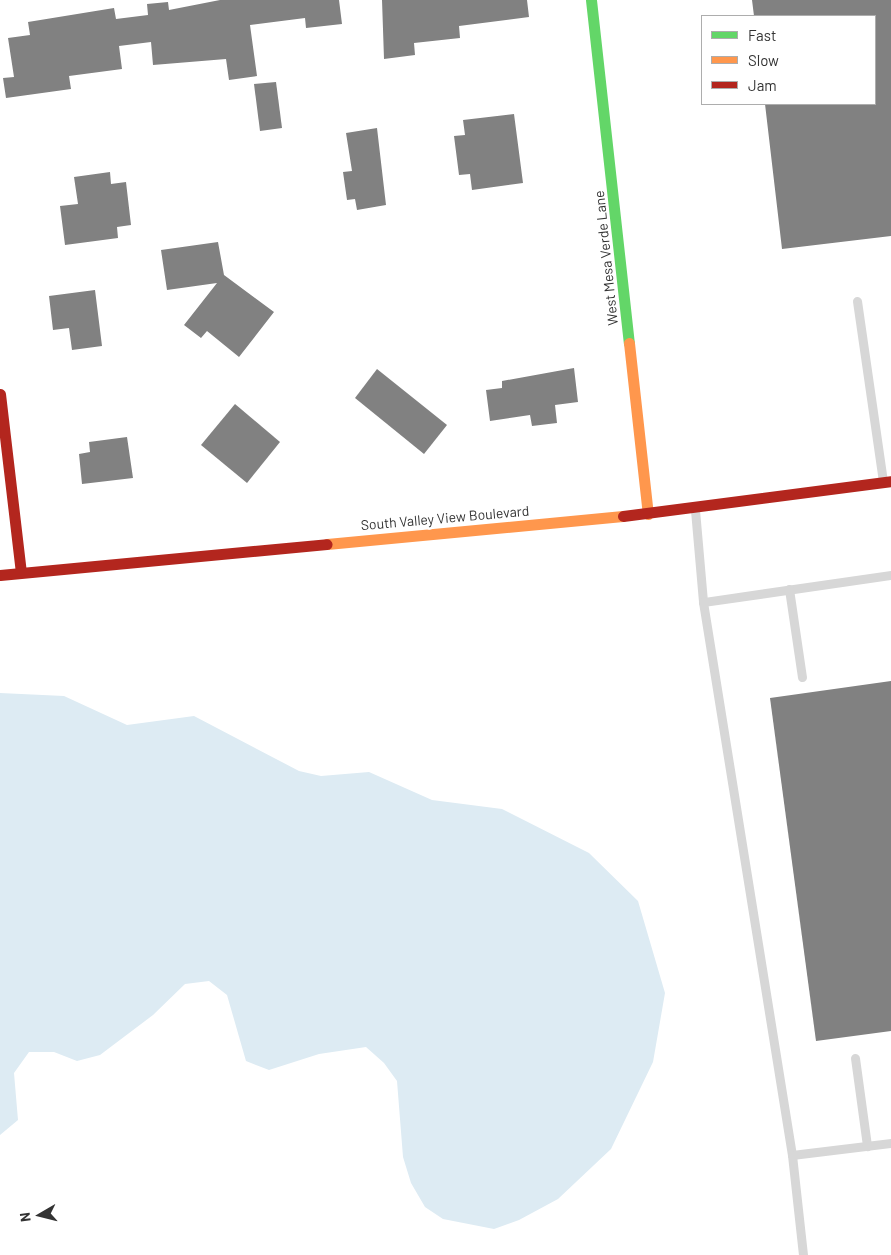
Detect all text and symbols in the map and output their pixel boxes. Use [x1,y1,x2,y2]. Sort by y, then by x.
legend [701,15,876,105]
text: Fast [748,26,776,44]
text: Slow [748,51,779,69]
text: Jam [748,76,777,94]
street label: West Mesa Verde Lane [591,190,621,326]
street label: South Valley View Boulevard [360,502,530,534]
north arrow [15,1190,65,1240]
text: N [16,1211,34,1223]

